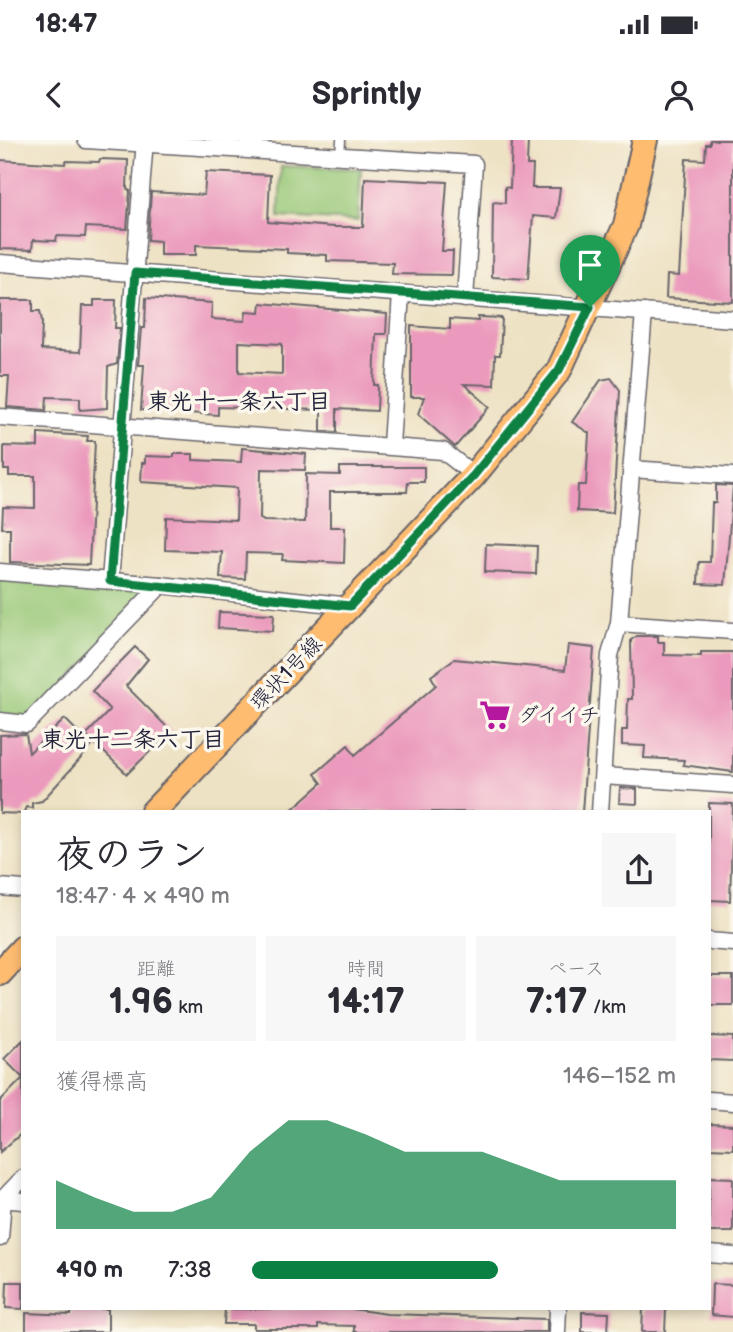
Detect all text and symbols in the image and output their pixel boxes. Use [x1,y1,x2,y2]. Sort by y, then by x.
text: 18:47 [35,9,97,40]
text: Sprintly [312,75,421,114]
icon: back [35,76,73,114]
icon: person [660,76,698,114]
pin [560,235,620,307]
icon: arrive [571,246,609,284]
district label: 東光十一条六丁目 [147,388,331,416]
street label: 環状1号線 [245,632,327,715]
supermarket icon: ダイイチ [478,698,512,732]
place label: ダイイチ [518,703,600,728]
district label: 東光十二条六丁目 [41,726,225,754]
text: 夜のラン [56,833,208,878]
button: share [602,833,676,907]
text: 18:47 · 4 × 490 m [56,882,230,910]
text: 距離 [137,958,175,981]
text: 時間 [347,958,385,981]
text: ペース [548,958,604,981]
text: 1.96 [109,981,173,1024]
text: 14:17 [327,981,405,1024]
text: 7:17 [526,981,588,1024]
text: km [173,996,203,1019]
text: /km [588,996,626,1019]
text: 146–152 m [563,1062,676,1090]
text: 獲得標高 [56,1068,148,1096]
text: 490 m [56,1256,123,1284]
text: 7:38 [168,1256,212,1284]

